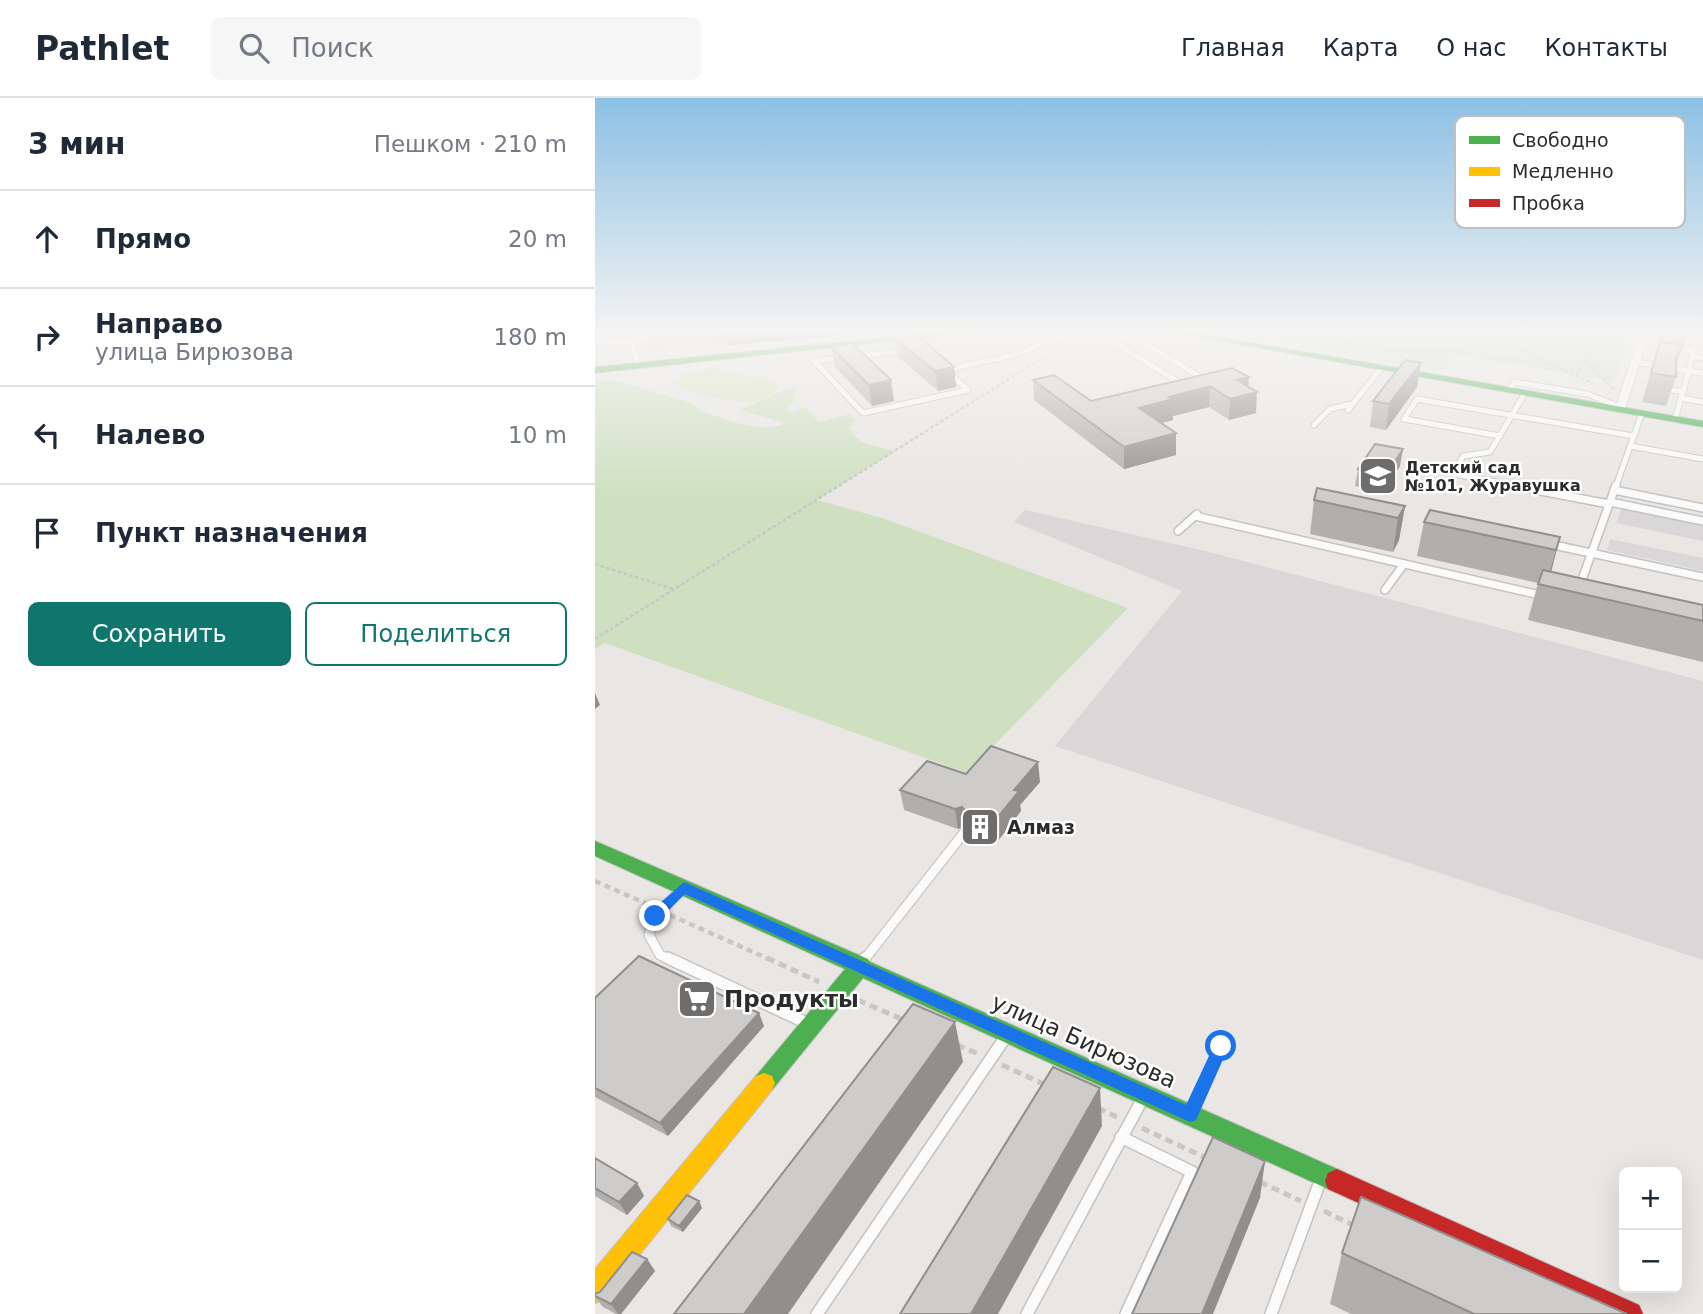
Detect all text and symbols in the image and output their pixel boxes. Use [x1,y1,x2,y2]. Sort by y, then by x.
search box [211,17,701,80]
text: Pathlet [35,29,169,68]
icon: search [235,29,273,67]
text: Поиск [291,33,374,63]
text: Главная [1181,34,1285,62]
text: Карта [1323,34,1398,62]
text: О нас [1436,34,1506,62]
text: Контакты [1544,34,1668,62]
legend [1455,116,1685,228]
text: 3 мин [28,126,126,161]
text: Свободно [1512,129,1609,151]
text: Пешком · 210 m [374,131,567,157]
text: Медленно [1512,160,1614,182]
text: Пробка [1512,192,1585,214]
icon: ahead [28,220,66,258]
text: Прямо [95,224,191,254]
text: 20 m [508,226,567,252]
text: Направо [95,309,223,339]
icon: right [28,318,66,356]
text: 180 m [493,324,567,350]
text: улица Бирюзова [95,339,294,365]
icon: left [28,416,66,454]
text: Налево [95,420,205,450]
text: 10 m [508,422,567,448]
school or university icon: Детский сад №101, Журавушка [1357,455,1399,497]
place label: Детский сад №101, Журавушка [1405,458,1581,495]
icon: arrive [28,514,66,552]
text: Пункт назначения [95,518,368,548]
button: Сохранить [28,602,291,666]
button: Поделиться [305,602,567,666]
building icon: Алмаз [959,806,1001,848]
place label: Алмаз [1007,816,1075,838]
route end [639,900,670,931]
supermarket icon: Продукты [676,978,718,1020]
place label: Продукты [724,986,859,1012]
street label: улица Бирюзова [988,989,1180,1093]
route start [1205,1030,1236,1061]
map controls [1619,1167,1682,1293]
button: + [1619,1167,1682,1230]
button: − [1619,1230,1682,1293]

